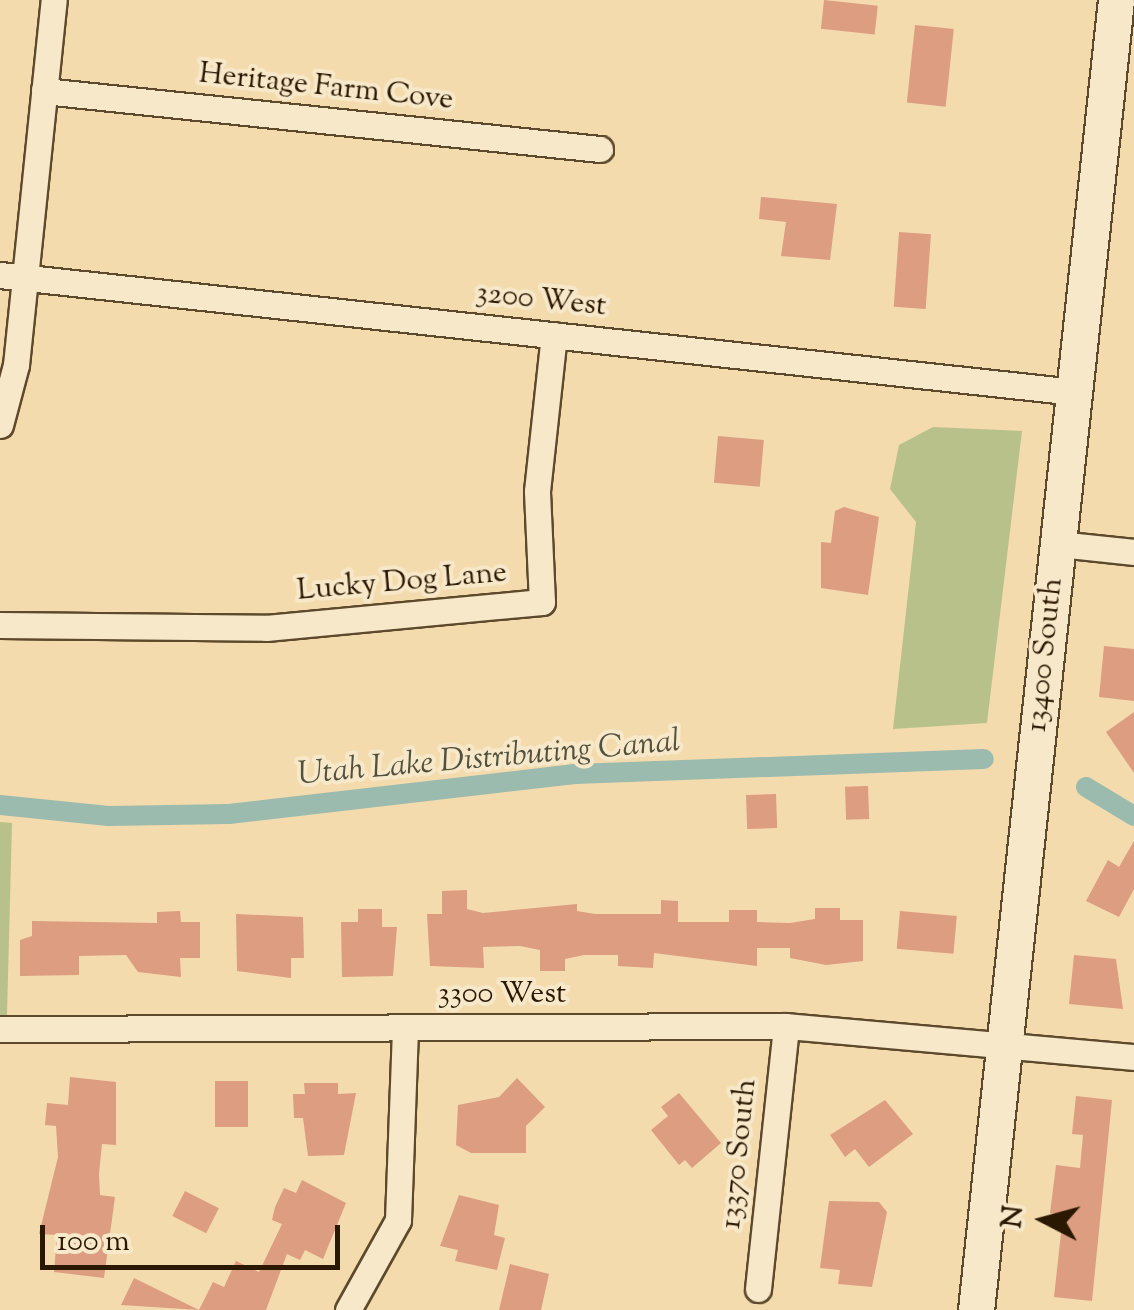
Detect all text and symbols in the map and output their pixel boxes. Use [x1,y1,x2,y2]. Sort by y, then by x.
street label: Heritage Farm Cove [197,57,455,119]
street label: 3200 West [474,276,608,326]
street label: Lucky Dog Lane [296,556,508,610]
street label: 13400 South [1020,576,1072,734]
water label: Utah Lake Distributing Canal [296,723,682,795]
street label: 3300 West [438,977,566,1013]
street label: 13370 South [714,1077,766,1231]
north arrow [994,1170,1094,1270]
text: N [993,1204,1035,1230]
scale bar [45,1205,345,1267]
text: 100 m [57,1221,130,1264]

